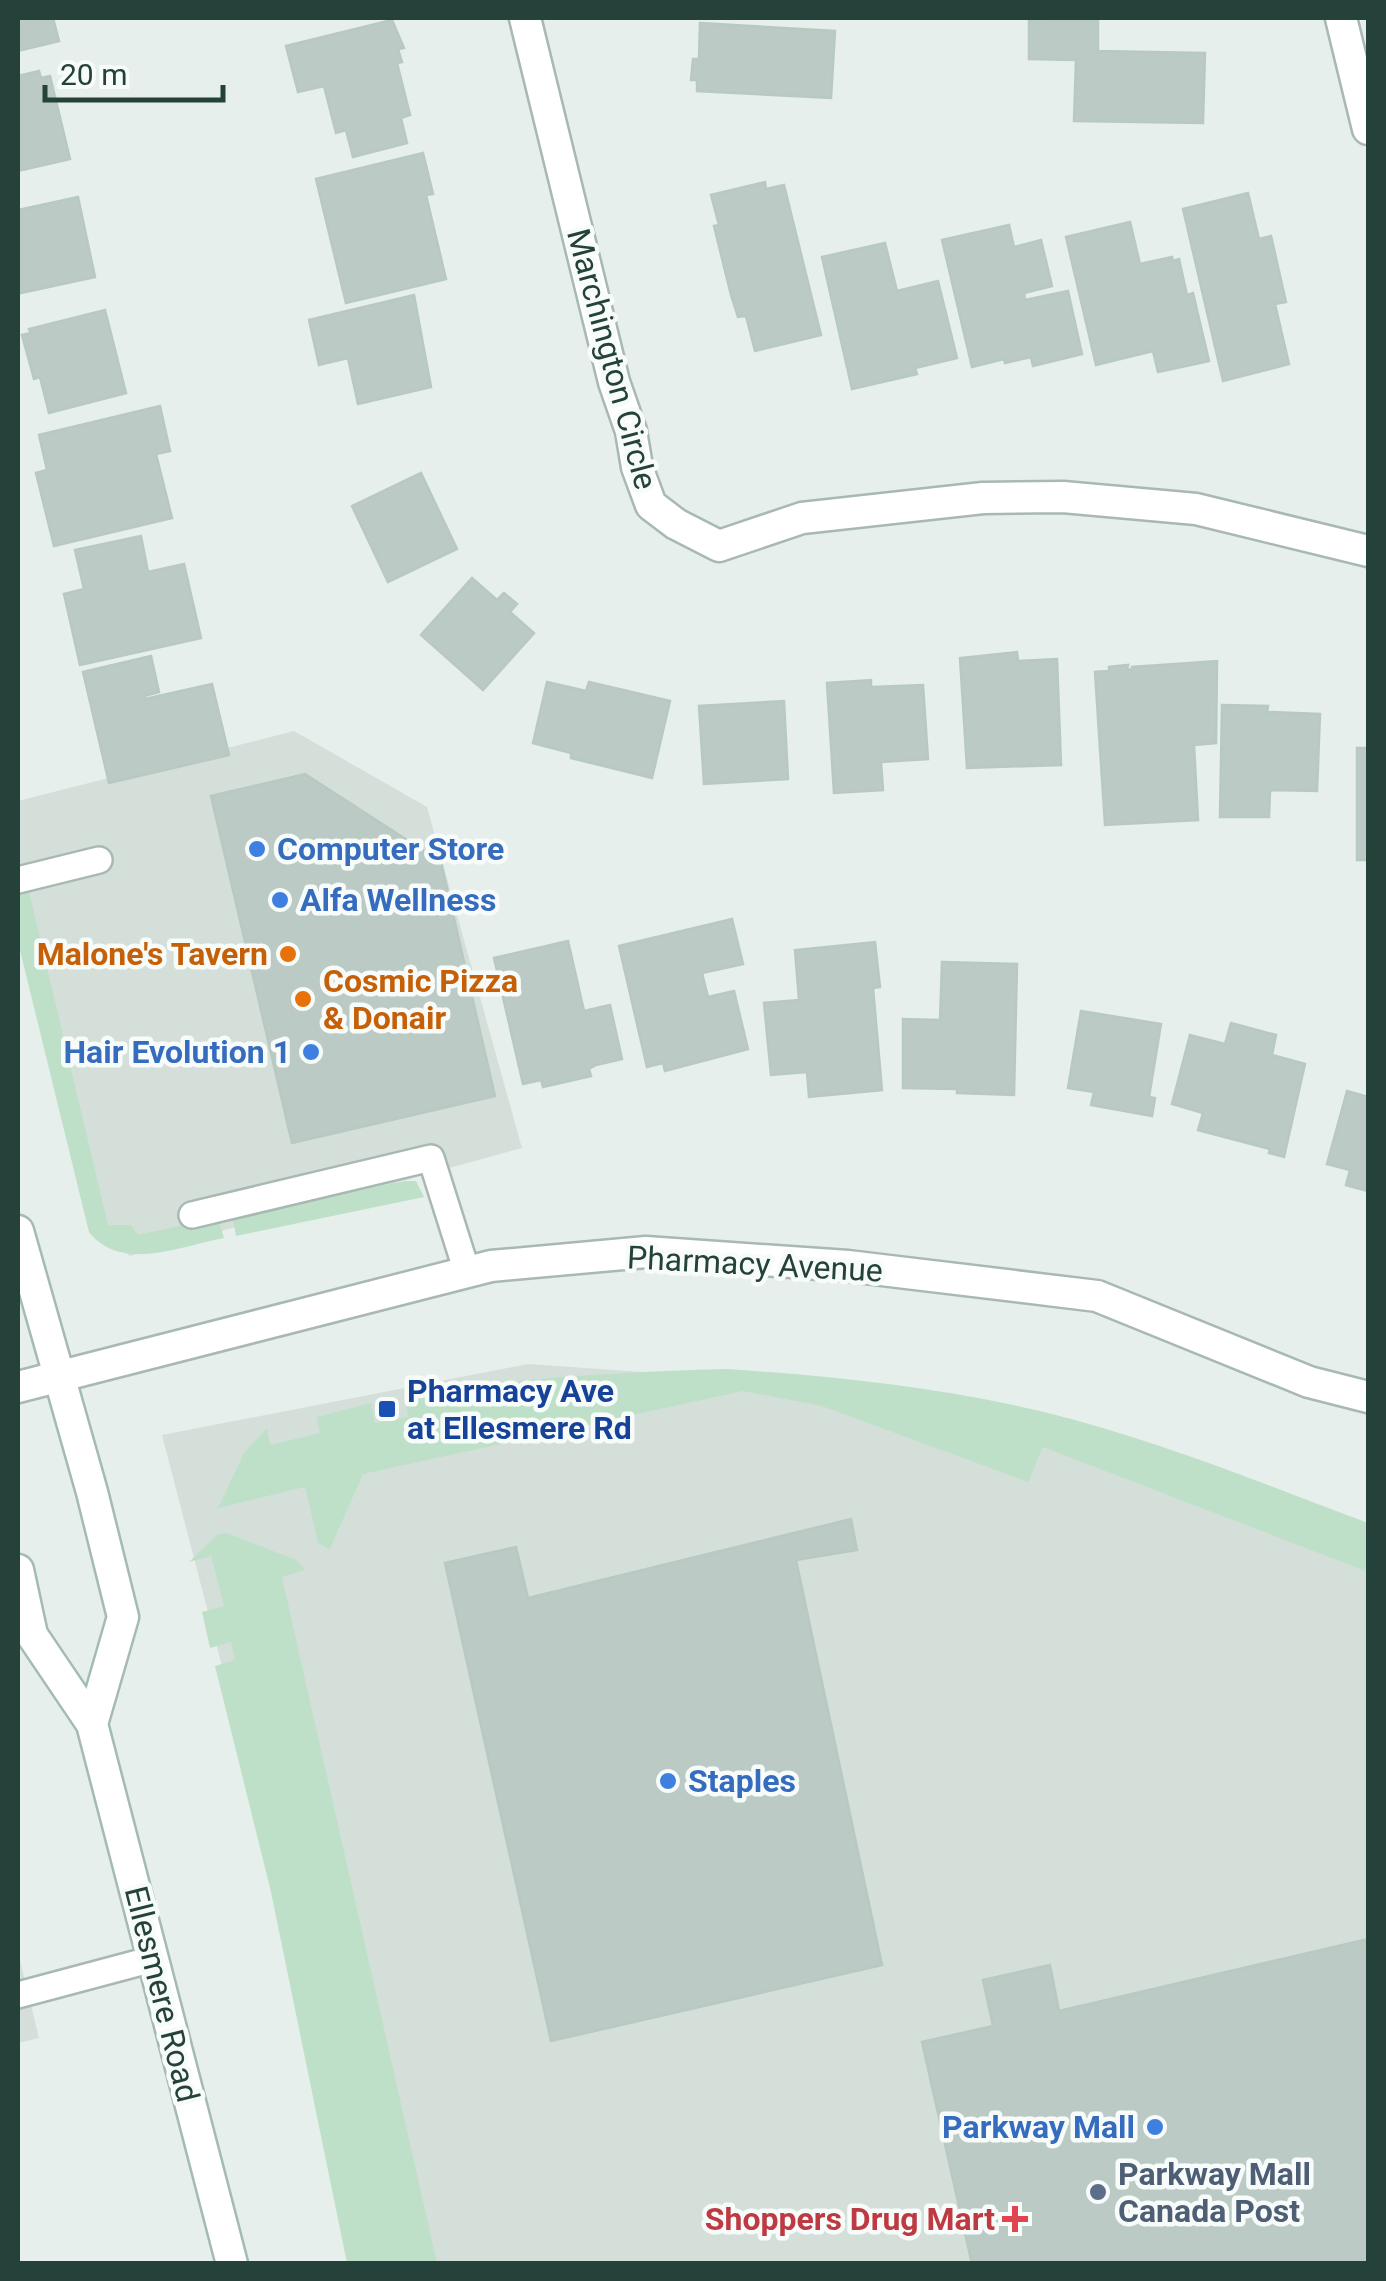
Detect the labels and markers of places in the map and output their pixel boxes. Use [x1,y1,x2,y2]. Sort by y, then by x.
place label: Computer Store [277,830,504,868]
marker: Computer Store [246,838,268,860]
place label: Alfa Wellness [300,881,496,919]
marker: Alfa Wellness [269,889,291,911]
place label: Malone's Tavern [37,935,268,973]
marker: Malone's Tavern [277,943,299,965]
place label: Cosmic Pizza & Donair [323,962,518,1037]
marker: Cosmic Pizza & Donair [292,988,314,1010]
place label: Hair Evolution 1 [64,1033,291,1071]
marker: Hair Evolution 1 [300,1041,322,1063]
place label: Pharmacy Ave at Ellesmere Rd [407,1372,632,1447]
marker: Pharmacy Ave at Ellesmere Rd [376,1398,398,1420]
place label: Staples [688,1762,796,1800]
marker: Staples [657,1770,679,1792]
place label: Parkway Mall [942,2108,1135,2146]
marker: Parkway Mall [1144,2116,1166,2138]
place label: Parkway Mall Canada Post [1118,2155,1311,2230]
marker: Parkway Mall Canada Post [1087,2181,1109,2203]
place label: Shoppers Drug Mart [705,2200,995,2238]
marker: Shoppers Drug Mart [1004,2208,1026,2230]

